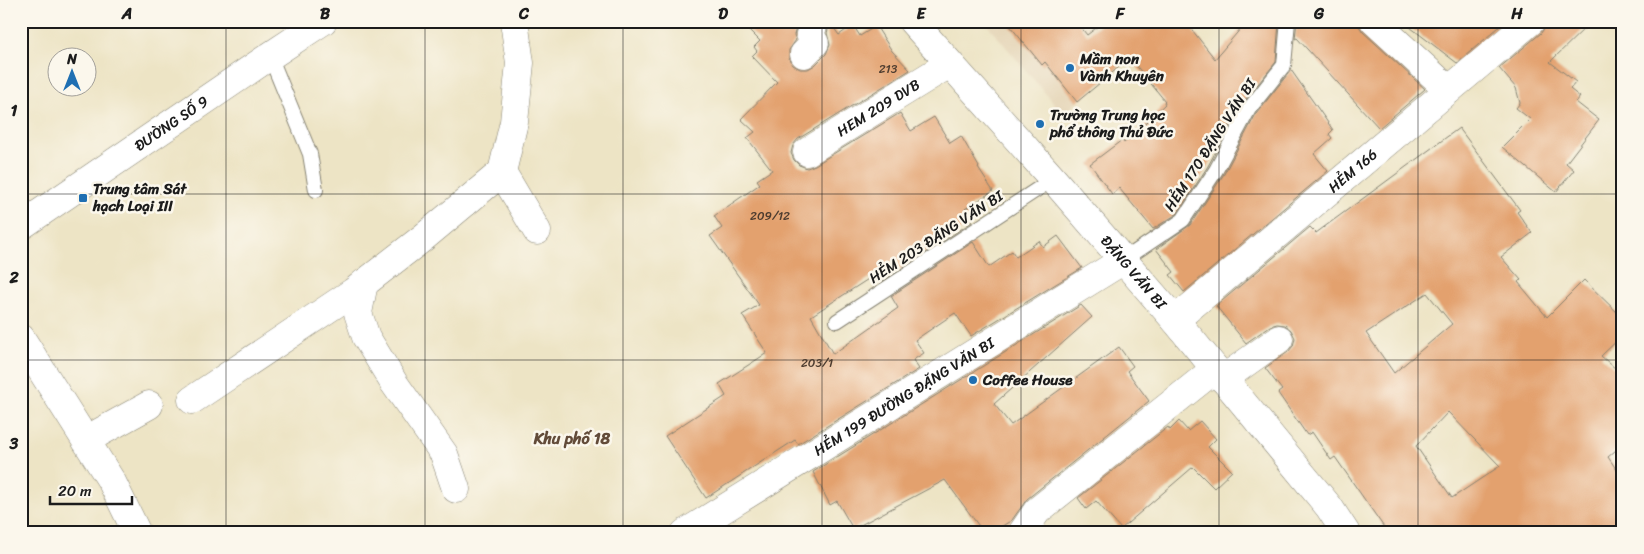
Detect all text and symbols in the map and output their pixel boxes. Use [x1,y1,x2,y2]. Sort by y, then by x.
text: A [121,0,132,28]
text: B [320,0,331,28]
text: C [518,0,530,28]
text: D [718,0,728,28]
text: E [917,0,927,28]
text: F [1115,0,1126,28]
text: G [1313,0,1325,28]
text: H [1510,0,1523,28]
place label: Mầm non Vành Khuyên [1079,46,1165,89]
text: N [66,47,77,72]
north arrow [48,48,98,98]
house number: 213 [879,58,898,80]
marker: Mầm non Vành Khuyên [1064,62,1076,74]
street label: HEM 209 DVB [831,72,926,144]
street label: HẺM 170 ĐẶNG VĂN BI [1157,72,1264,217]
street label: ĐƯỜNG SỐ 9 [129,89,214,158]
text: 1 [11,96,18,125]
place label: Trường Trung học phổ thông Thủ Đức [1049,102,1173,145]
marker: Trường Trung học phổ thông Thủ Đức [1034,118,1046,130]
street label: HẺM 166 [1322,142,1383,200]
place label: Trung tâm Sát hạch Loại III [92,176,187,219]
street label: HẺM 203 ĐẶNG VĂN BI [863,183,1010,290]
marker: Trung tâm Sát hạch Loại III [77,192,89,204]
house number: 209/12 [750,205,790,227]
street label: ĐẶNG VĂN BI [1094,229,1174,316]
text: 2 [8,263,19,292]
street label: HẺM 199 ĐƯỜNG ĐẶNG VĂN BI [808,330,1001,463]
house number: 203/1 [801,352,833,374]
place label: Coffee House [982,367,1073,393]
marker: Coffee House [967,374,979,386]
district label: Khu phố 18 [533,424,611,453]
text: 3 [9,429,19,458]
scale bar [50,474,132,506]
text: 20 m [58,478,92,504]

